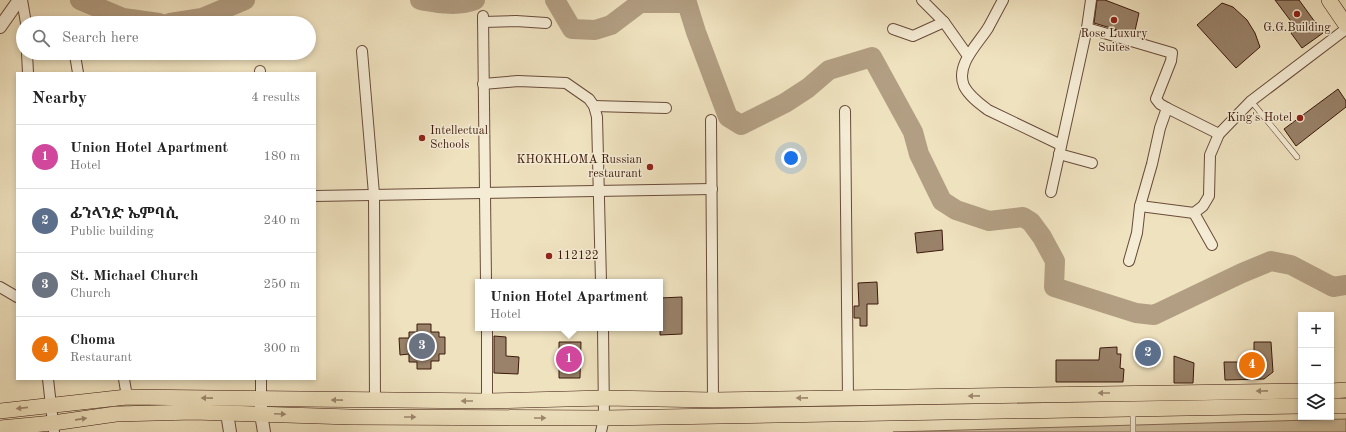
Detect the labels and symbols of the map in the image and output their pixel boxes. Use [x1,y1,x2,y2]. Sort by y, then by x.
marker: G.G.Building [1292,9,1302,19]
marker: Rose Luxury Suites [1109,15,1119,25]
place label: G.G.Building [1263,22,1331,34]
place label: Rose Luxury Suites [1080,28,1148,54]
place label: King's Hotel [1227,112,1292,124]
marker: King's Hotel [1295,113,1305,123]
place label: Intellectual Schools [430,125,488,151]
marker: Intellectual Schools [417,133,427,143]
your location [781,148,801,168]
place label: KHOKHLOMA Russian restaurant [516,154,643,180]
marker: KHOKHLOMA Russian restaurant [645,162,655,172]
place label: 112122 [557,250,599,262]
marker: 112122 [544,251,554,261]
pin: 3 [409,331,435,361]
pin: 2 [1135,338,1161,368]
pin: 1 [556,344,582,374]
pin: 4 [1239,350,1265,380]
one-way arrow [1256,388,1268,395]
one-way arrow [1097,390,1110,396]
one-way arrow [967,393,980,399]
one-way arrow [200,395,213,401]
one-way arrow [795,395,808,401]
one-way arrow [330,397,343,403]
one-way arrow [460,398,473,404]
one-way arrow [16,405,28,412]
one-way arrow [274,411,286,418]
one-way arrow [404,414,417,420]
one-way arrow [534,415,547,421]
one-way arrow [74,416,87,422]

